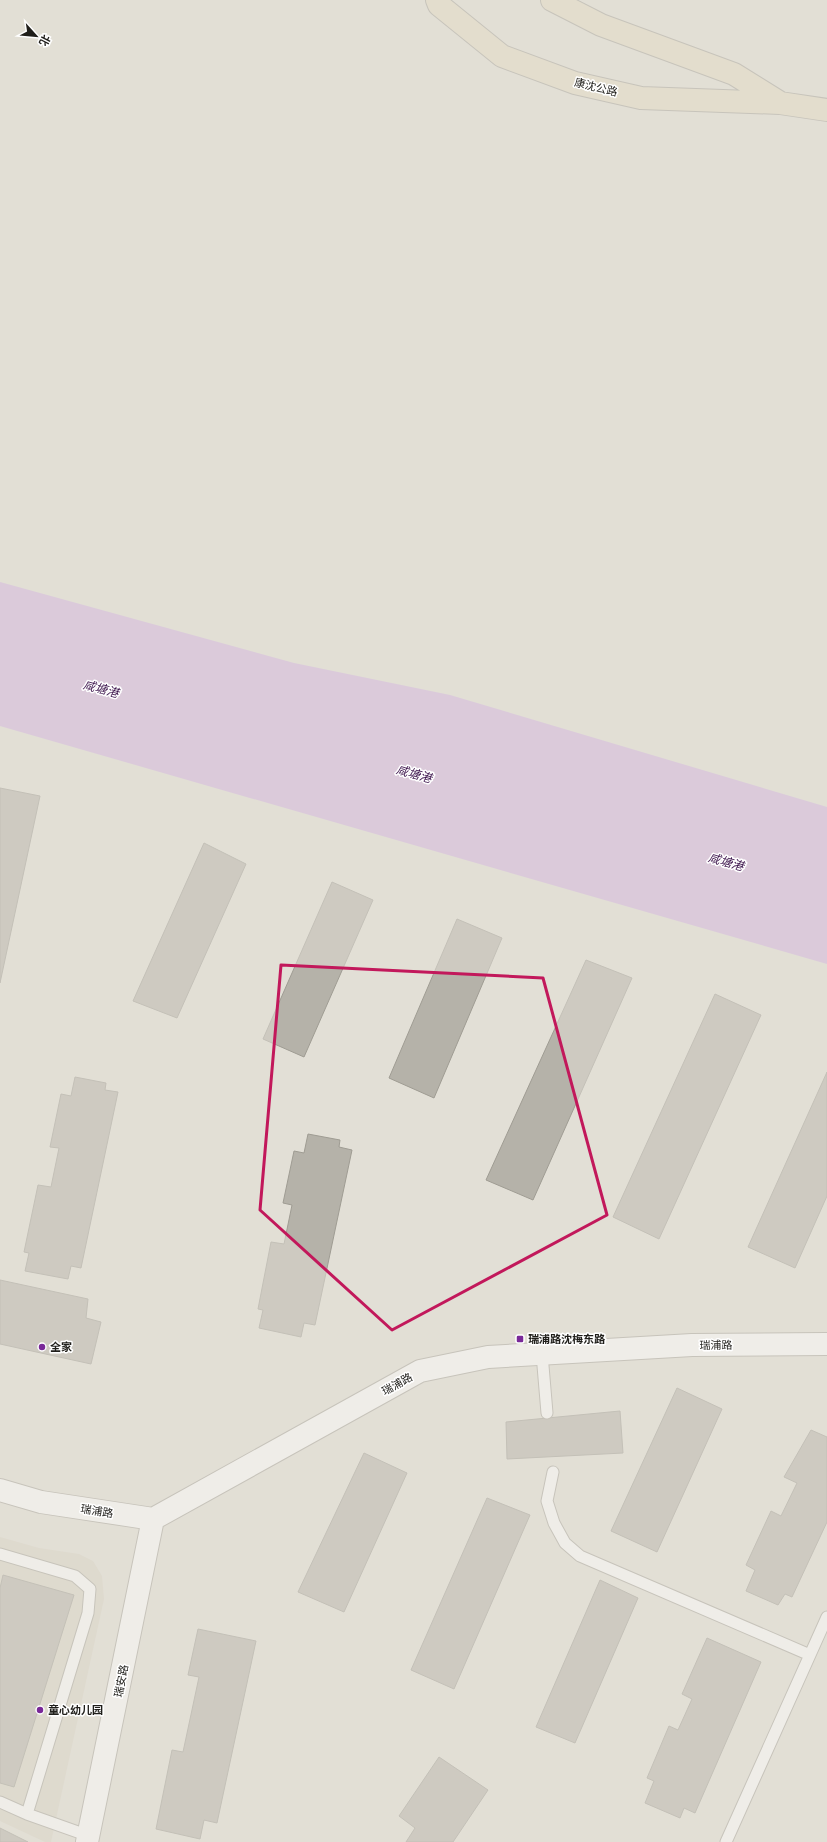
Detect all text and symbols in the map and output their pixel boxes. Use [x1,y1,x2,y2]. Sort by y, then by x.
north arrow [16,16,56,56]
text: 北 [37,33,54,49]
street label: 康沈公路 [573,75,619,98]
water label: 咸塘港 [82,677,122,701]
water label: 咸塘港 [395,761,435,786]
water label: 咸塘港 [707,849,747,874]
place label: 瑞浦路沈梅东路 [528,1332,606,1345]
marker: 瑞浦路沈梅东路 [515,1334,525,1344]
street label: 瑞浦路 [699,1338,733,1351]
place label: 全家 [50,1340,72,1353]
marker: 全家 [37,1342,47,1352]
street label: 瑞浦路 [379,1370,414,1397]
street label: 瑞浦路 [80,1502,114,1520]
street label: 瑞安路 [111,1663,130,1698]
place label: 童心幼儿园 [48,1703,103,1716]
marker: 童心幼儿园 [35,1705,45,1715]

